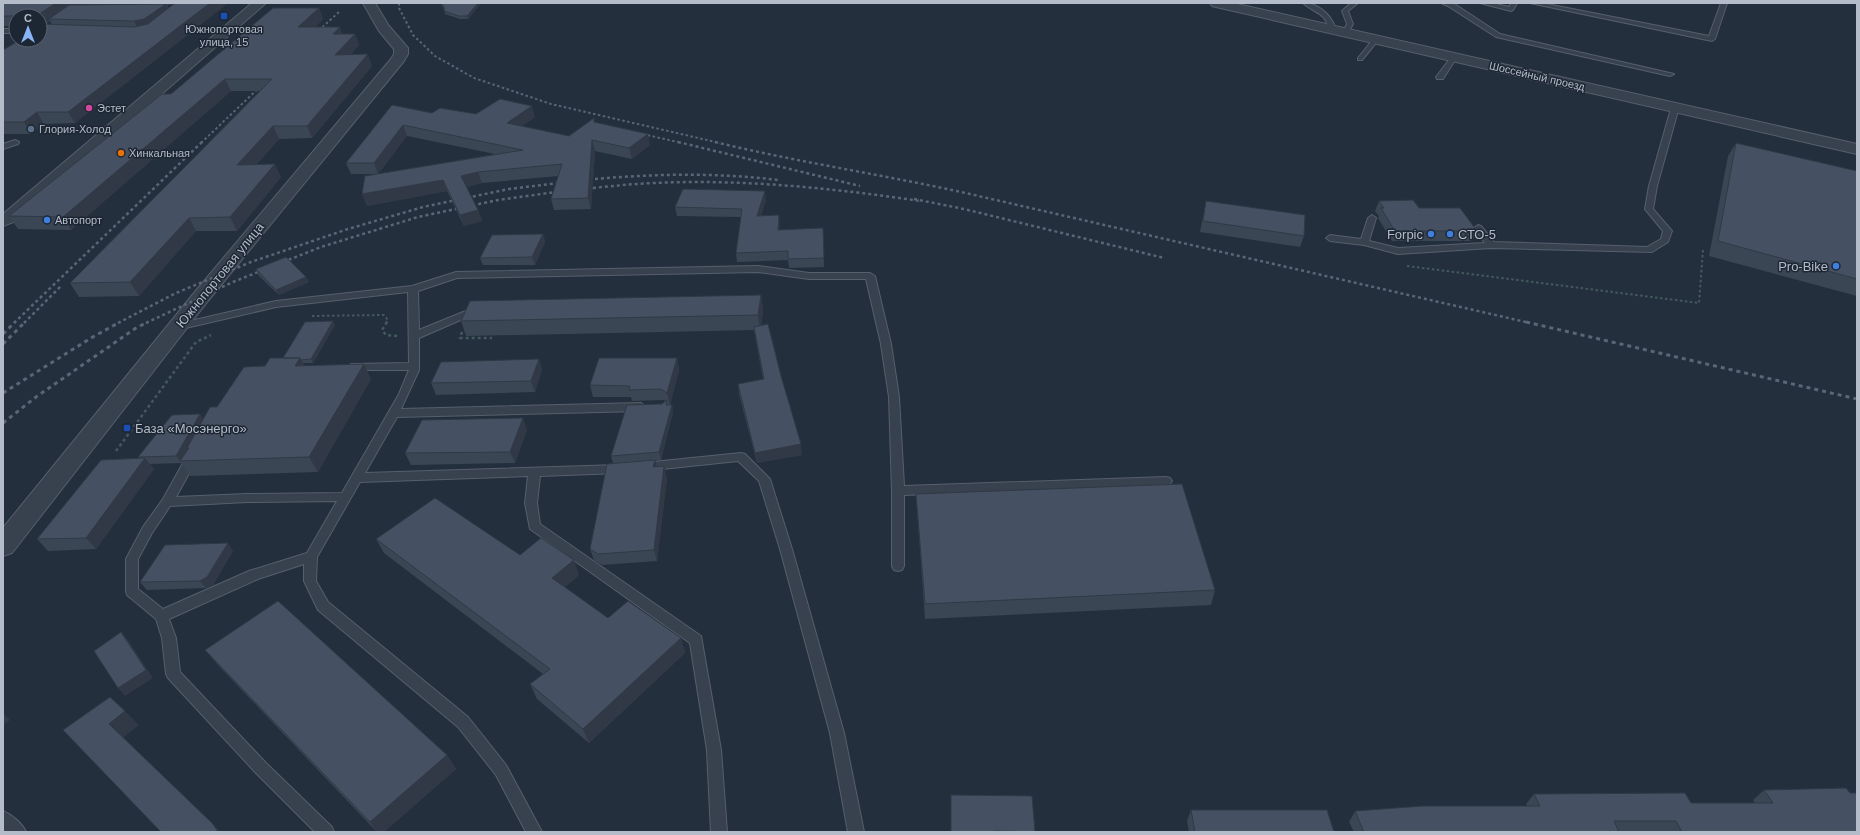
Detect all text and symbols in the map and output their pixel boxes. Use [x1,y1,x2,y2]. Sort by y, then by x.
north arrow [8,8,48,48]
marker: Южнопортовая улица, 15 [219,11,229,21]
text: С [24,12,32,24]
place label: Южнопортовая улица, 15 [185,23,263,48]
street label: Шоссейный проезд [1488,59,1587,93]
place label: Эстет [97,102,126,114]
marker: Эстет [84,103,94,113]
place label: Глория-Холод [39,123,111,135]
marker: Глория-Холод [26,124,36,134]
place label: Хинкальная [129,147,190,159]
marker: Хинкальная [116,148,126,158]
place label: Автопорт [55,214,102,226]
marker: Автопорт [42,215,52,225]
street label: Южнопортовая улица [173,219,267,331]
place label: Forpic [1387,227,1423,242]
place label: СТО-5 [1458,227,1496,242]
marker: Forpic [1426,229,1436,239]
marker: СТО-5 [1445,229,1455,239]
place label: Pro-Bike [1778,259,1828,274]
marker: Pro-Bike [1831,261,1841,271]
place label: База «Мосэнерго» [135,421,247,436]
marker: База «Мосэнерго» [122,423,132,433]

